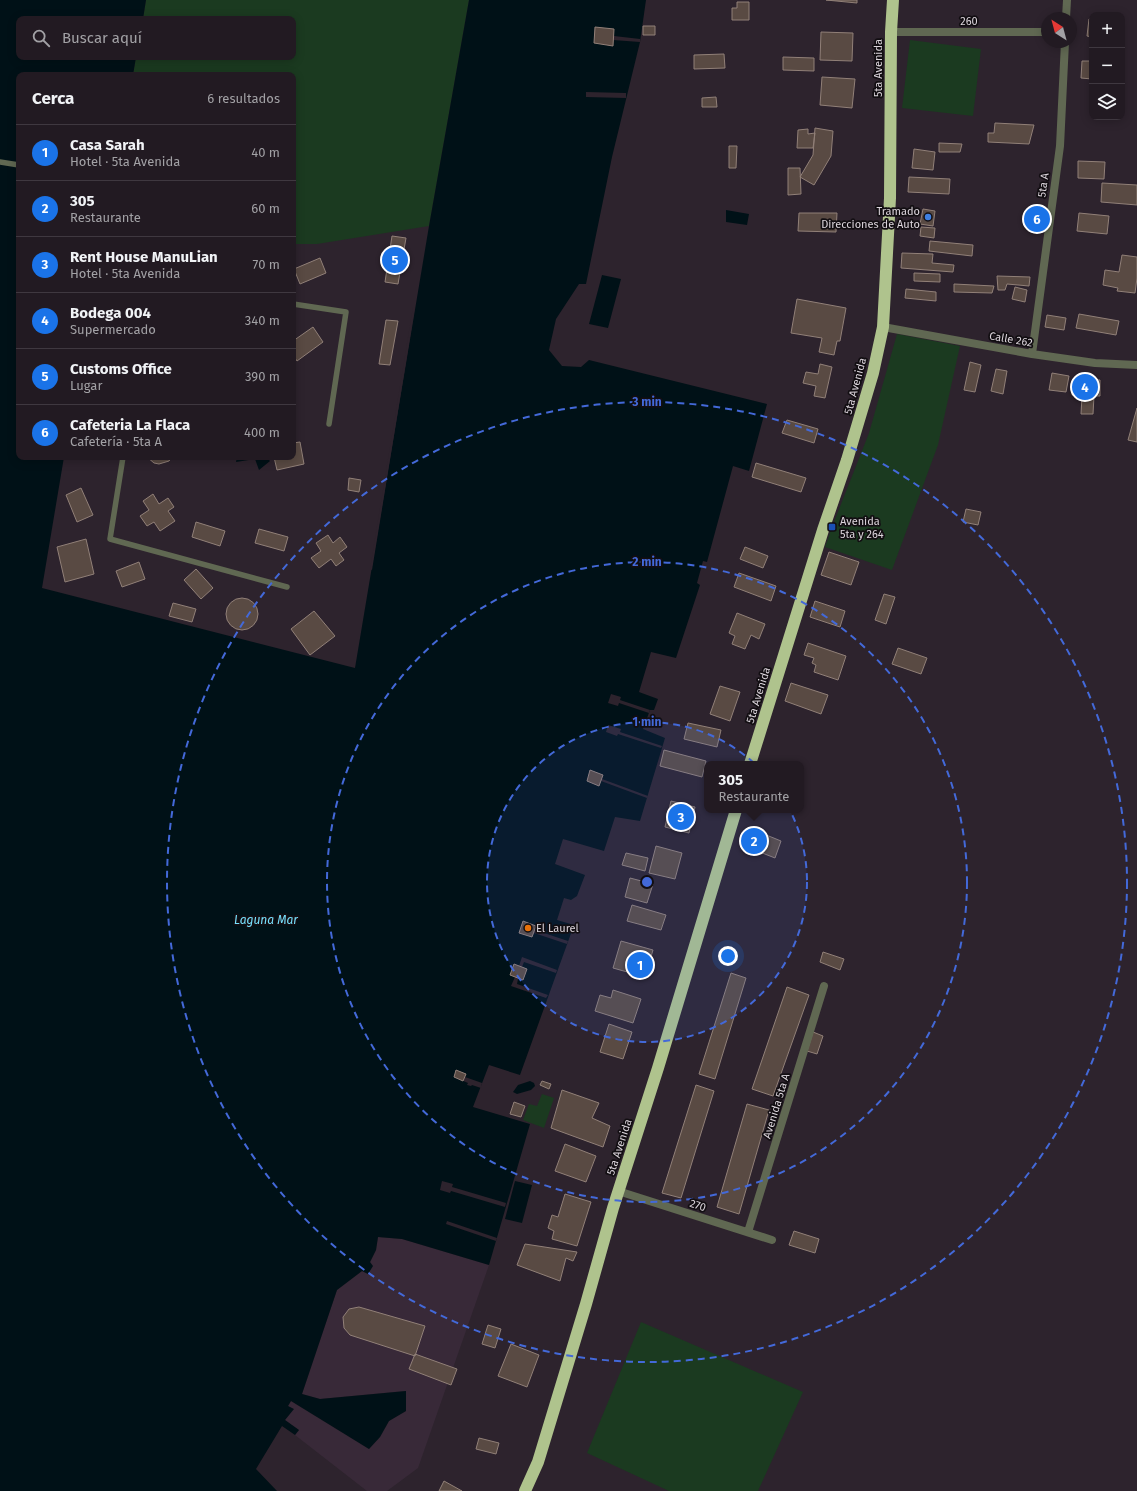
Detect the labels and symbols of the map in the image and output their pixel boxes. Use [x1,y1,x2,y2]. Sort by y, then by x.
north arrow [1041,12,1077,48]
street label: 260 [960,15,978,28]
street label: 5ta Avenida [872,39,885,97]
street label: 5ta A [1035,171,1052,198]
pin: 6 [1024,204,1050,234]
place label: Tramado Direcciones de Auto [821,205,920,231]
marker: Tramado Direcciones de Auto [923,212,933,222]
pin: 5 [382,245,408,275]
street label: Calle 262 [988,329,1034,350]
street label: 5ta Avenida [842,356,869,416]
pin: 4 [1072,372,1098,402]
text: 3 min [631,395,662,409]
place label: Avenida 5ta y 264 [840,515,884,541]
marker: Avenida 5ta y 264 [827,522,837,532]
text: 2 min [632,555,662,569]
street label: 5ta Avenida [744,666,773,725]
text: 1 min [633,715,661,729]
pin: 3 [668,802,694,832]
pin: 2 [741,826,767,856]
centre of rings [640,875,654,889]
water label: Laguna Mar [234,913,298,927]
place label: El Laurel [536,922,579,935]
marker: El Laurel [523,923,533,933]
your location [718,946,738,966]
pin: 1 [627,950,653,980]
street label: Avenida 5ta A [760,1071,793,1140]
street label: 5ta Avenida [604,1118,635,1177]
street label: 270 [688,1197,708,1214]

